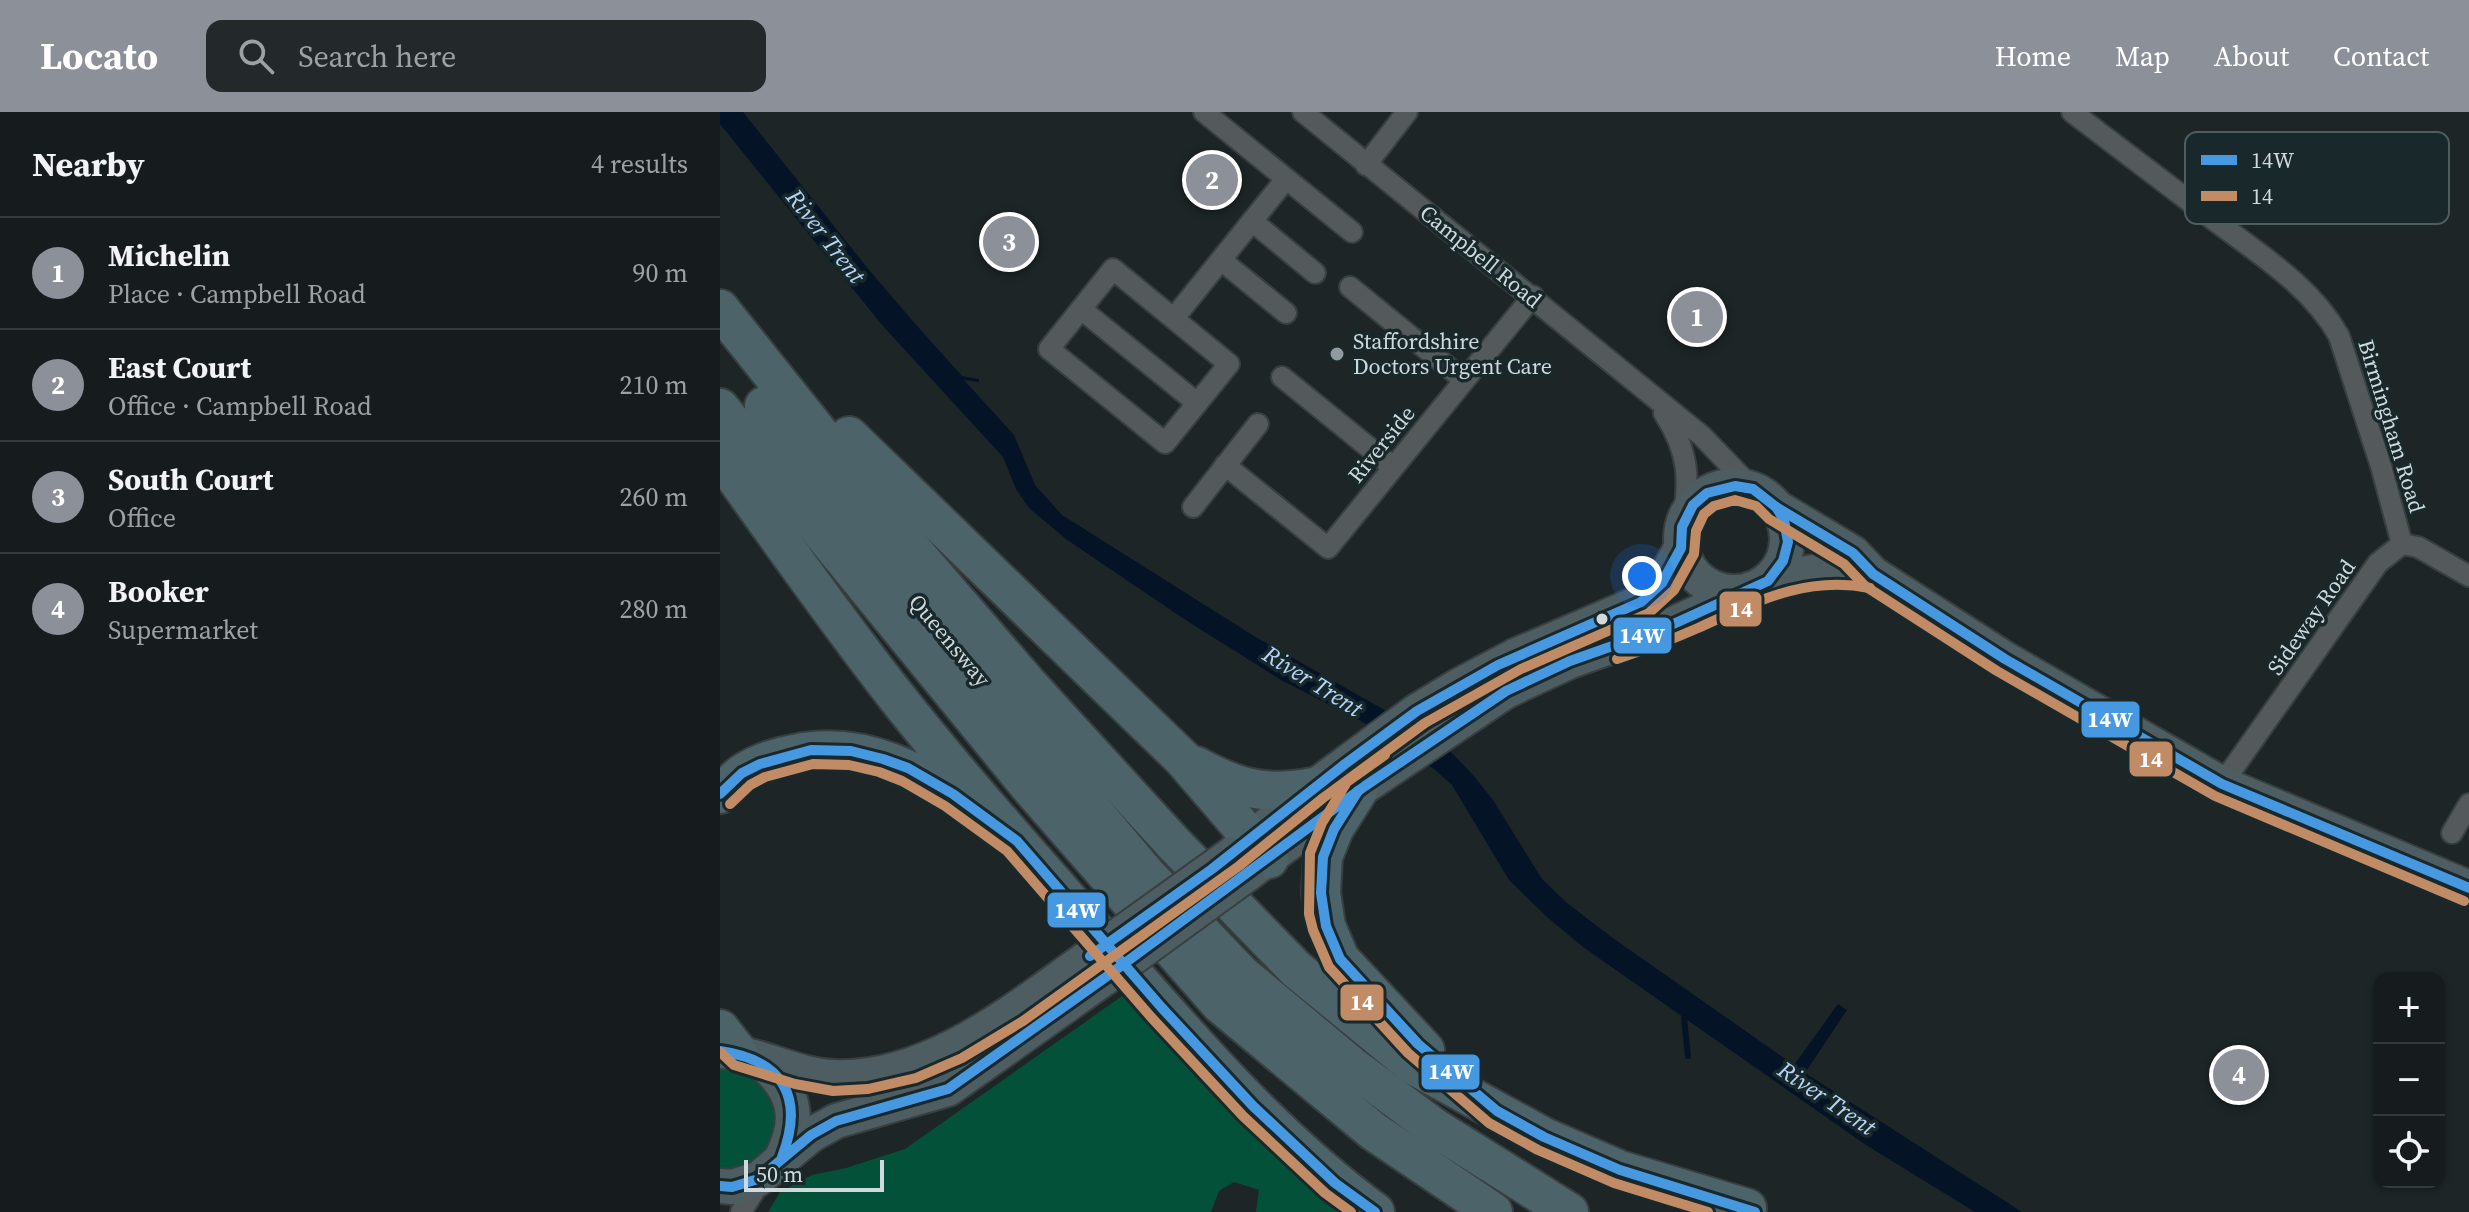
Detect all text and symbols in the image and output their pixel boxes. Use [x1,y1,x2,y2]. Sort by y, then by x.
search box [206,20,766,92]
text: Locato [40,30,158,82]
icon: search [234,34,278,78]
text: Search here [298,36,456,77]
text: Home [1995,37,2071,75]
text: Map [2115,37,2170,75]
text: About [2214,37,2289,75]
text: Contact [2333,37,2429,75]
legend [2185,132,2449,224]
text: Nearby [32,141,145,187]
text: 14W [2251,145,2294,175]
text: 4 results [591,146,688,182]
pin: 2 [1186,150,1238,210]
water label: River Trent [778,181,874,291]
text: 14 [2251,181,2273,211]
street label: Campbell Road [1414,198,1549,315]
pin: 3 [983,212,1035,272]
text: Michelin [108,235,230,276]
text: 1 [51,255,65,291]
text: 90 m [633,255,688,291]
text: Place · Campbell Road [108,276,366,312]
pin: 1 [1671,287,1723,347]
place label: Staffordshire Doctors Urgent Care [1353,326,1552,381]
street label: Birmingham Road [2351,336,2433,517]
marker: Staffordshire Doctors Urgent Care [1328,345,1346,363]
text: East Court [108,347,251,388]
text: 2 [51,367,65,403]
text: 210 m [620,367,688,403]
text: Office · Campbell Road [108,388,372,424]
street label: Riverside [1341,399,1421,489]
text: South Court [108,459,274,500]
text: 3 [51,479,65,515]
text: 260 m [620,479,688,515]
text: Office [108,500,176,536]
street label: Sideway Road [2260,553,2362,681]
your location [1622,556,1662,596]
text: Booker [108,571,209,612]
street label: Queensway [902,587,998,693]
line badge: 14 [1718,590,1763,628]
text: 4 [51,591,65,627]
text: 280 m [620,591,688,627]
text: 14 [1729,594,1753,624]
unlabelled marker [1594,611,1610,627]
text: Supermarket [108,612,258,648]
line badge: 14W [1612,616,1673,655]
text: 14W [1619,620,1665,650]
water label: River Trent [1256,637,1370,725]
line badge: 14W [2080,700,2141,739]
text: 14W [2087,704,2133,734]
line badge: 14 [2128,740,2174,778]
text: 14 [2139,744,2163,774]
line badge: 14W [1046,891,1107,929]
text: 14W [1054,895,1100,925]
map controls [2373,972,2445,1188]
button: + [2373,972,2445,1044]
line badge: 14 [1339,983,1385,1022]
text: 14 [1350,987,1374,1017]
button: − [2373,1044,2445,1116]
pin: 4 [2213,1045,2265,1105]
line badge: 14W [1420,1053,1481,1091]
water label: River Trent [1771,1053,1883,1144]
text: 14W [1428,1056,1474,1086]
button: locate [2373,1116,2445,1188]
scale bar [744,1156,884,1192]
text: 50 m [756,1159,803,1189]

